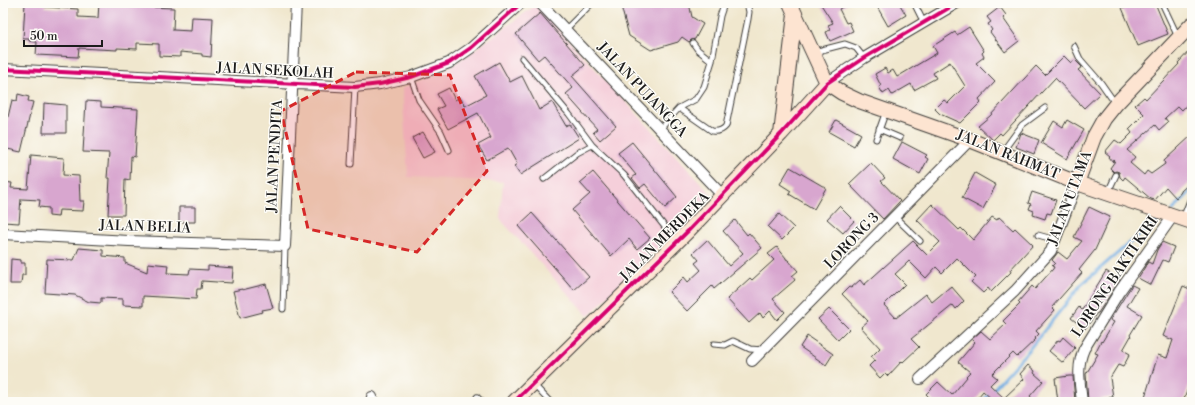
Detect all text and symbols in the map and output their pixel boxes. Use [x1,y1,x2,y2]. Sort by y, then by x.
scale bar [24,22,102,48]
text: 50 m [30,29,58,44]
street label: JALAN PUJANGGA [593,38,691,142]
street label: JALAN SEKOLAH [215,59,335,83]
street label: JALAN PENDITA [263,99,287,214]
street label: JALAN RAHMAT [953,126,1062,184]
street label: JALAN UTAMA [1043,148,1096,249]
street label: JALAN MERDEKA [616,188,714,286]
street label: LORONG 3 [821,209,883,273]
street label: LORONG BAKTI KIRI [1068,213,1162,341]
street label: JALAN BELIA [98,216,192,238]

